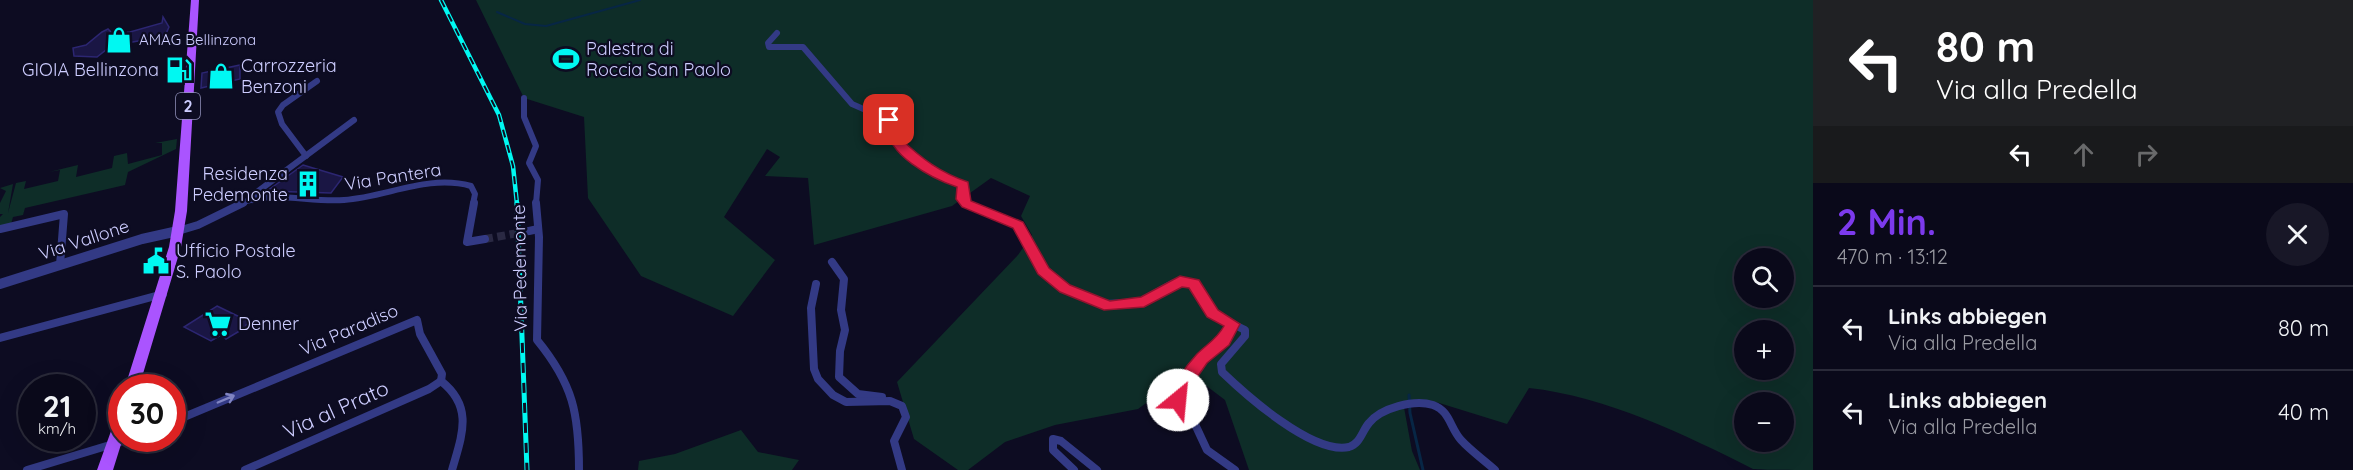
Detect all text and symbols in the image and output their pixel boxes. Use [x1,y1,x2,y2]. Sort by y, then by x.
text: 80 m [1936,20,2035,73]
icon: left [1837,24,1915,102]
shop icon: AMAG Bellinzona [104,25,134,55]
place label: AMAG Bellinzona [139,30,256,49]
place label: Palestra di Roccia San Paolo [586,37,731,81]
sports icon: Palestra di Roccia San Paolo [551,44,581,74]
place label: Carrozzeria Benzoni [241,54,337,98]
fuel station icon: GIOIA Bellinzona [164,55,194,85]
place label: GIOIA Bellinzona [22,58,159,81]
shop icon: Carrozzeria Benzoni [206,61,236,91]
text: Via alla Predella [1936,72,2138,106]
road number: 2 [176,93,200,119]
pin [863,94,914,145]
icon: arrive [872,103,905,136]
icon: left [2004,138,2037,171]
icon: ahead [2067,138,2100,171]
icon: right [2130,138,2163,171]
street label: Via Pantera [343,158,443,195]
place label: Residenza Pedemonte [192,162,288,206]
building icon: Residenza Pedemonte [293,169,323,199]
text: 2 Min. [1837,199,1936,244]
button: close [2266,203,2329,266]
street label: Via Pedemonte [507,204,532,332]
street label: Via Vallone [36,214,132,265]
place label: Ufficio Postale S. Paolo [176,239,296,283]
text: 470 m · 13:12 [1837,244,1948,269]
public building icon: Ufficio Postale S. Paolo [141,246,171,276]
map controls [1734,248,1794,452]
button: search [1734,248,1794,308]
street label: Via Paradiso [296,298,402,361]
text: Links abbiegen [1888,302,2047,330]
supermarket icon: Denner [203,309,233,339]
place label: Denner [238,312,299,335]
icon: left [1837,312,1870,345]
text: 80 m [2278,314,2329,342]
button: + [1734,320,1794,380]
text: Via alla Predella [1888,330,2037,355]
position arrow [1146,368,1210,432]
speed limit sign: 30 [108,374,186,452]
street label: Via al Prato [279,374,392,444]
text: Links abbiegen [1888,386,2047,414]
text: 21 [43,387,71,425]
button: − [1734,392,1794,452]
one-way arrow [217,393,235,404]
icon: left [1837,396,1870,429]
text: 40 m [2278,398,2329,426]
text: Via alla Predella [1888,414,2037,439]
text: km/h [38,419,76,438]

